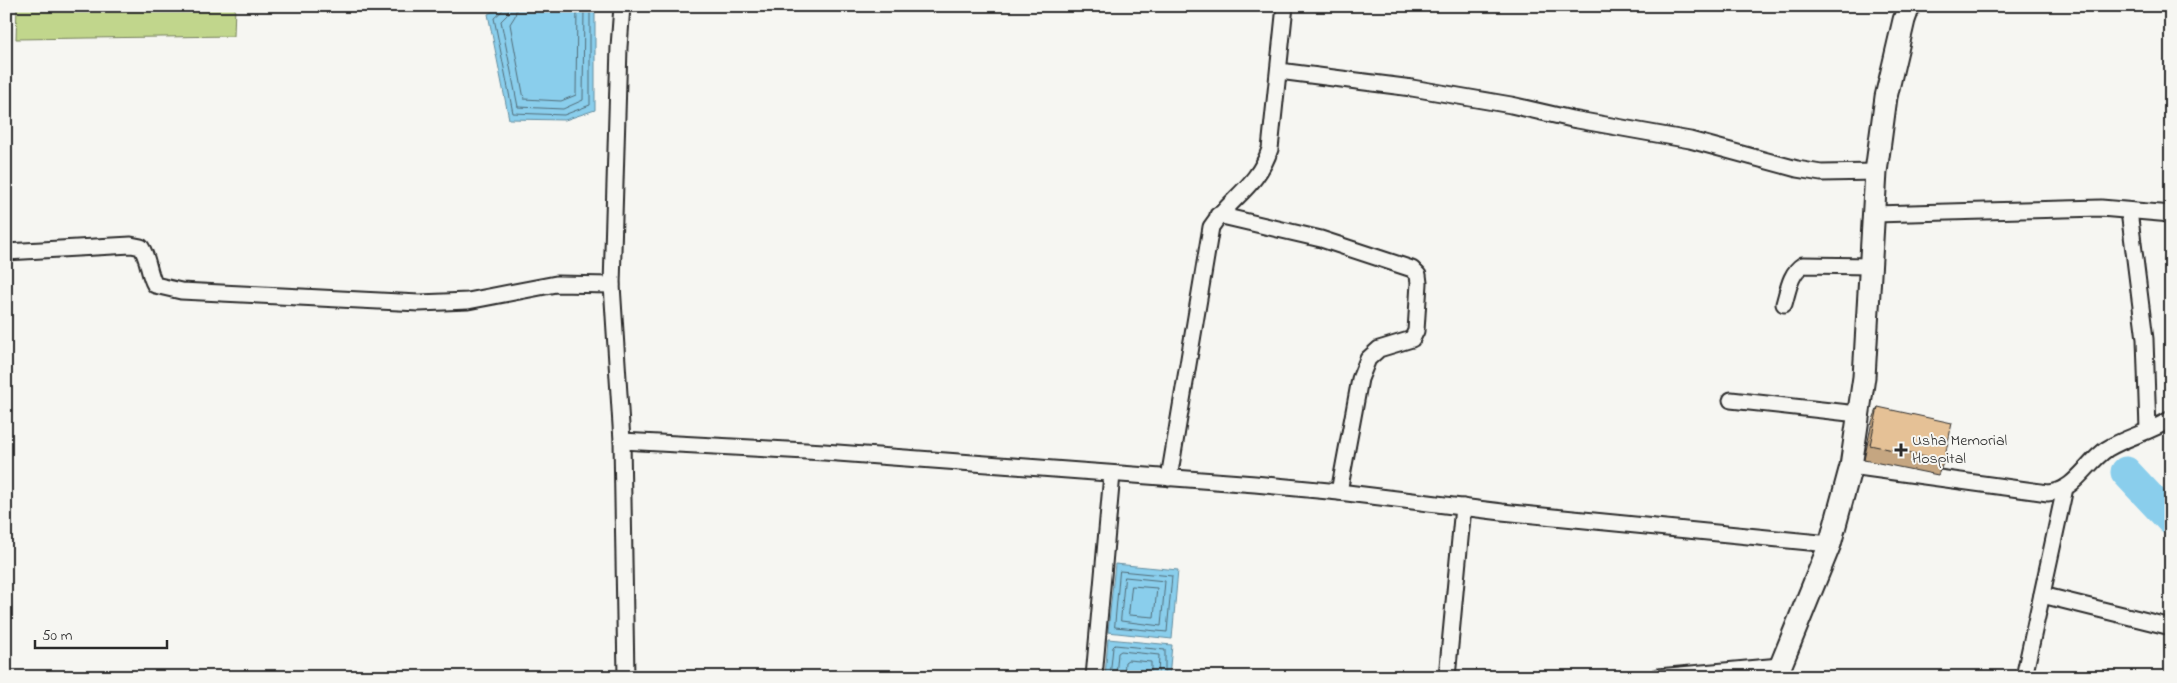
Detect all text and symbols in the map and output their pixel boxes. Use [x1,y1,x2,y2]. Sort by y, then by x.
place label: Usha Memorial Hospital [1912,429,2008,471]
marker: Usha Memorial Hospital [1894,443,1908,457]
scale bar [35,618,168,650]
text: 50 m [42,625,73,647]

